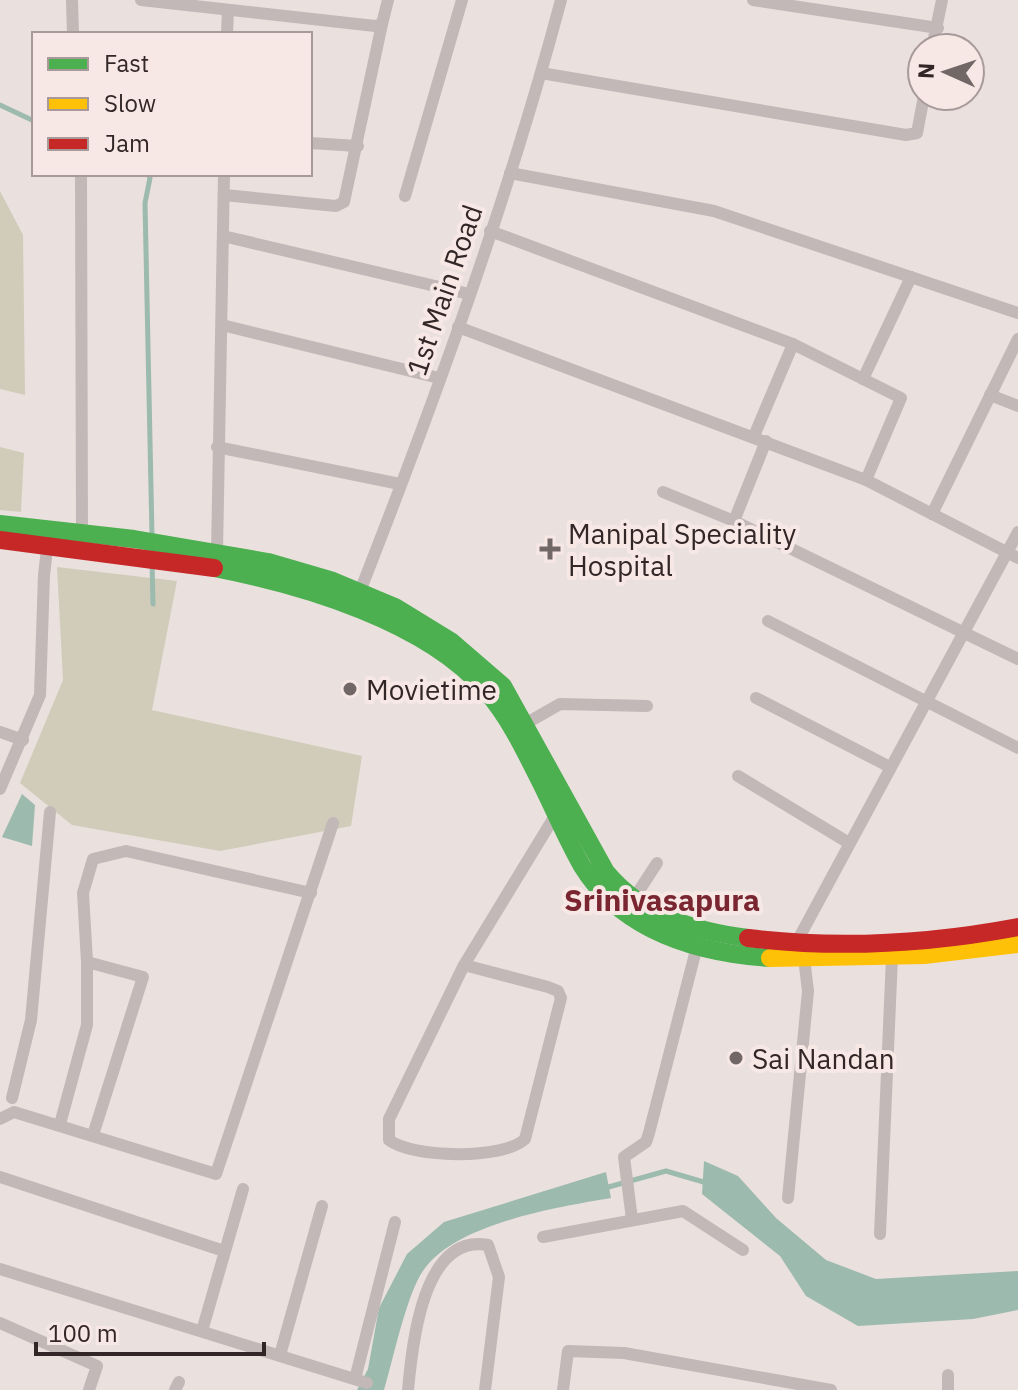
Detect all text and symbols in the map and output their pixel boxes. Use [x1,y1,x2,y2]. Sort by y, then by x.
legend [32,32,312,176]
north arrow [906,32,986,112]
text: Fast [104,47,149,79]
text: N [911,62,940,80]
text: Slow [104,87,156,119]
text: Jam [104,127,150,159]
street label: 1st Main Road [397,200,491,380]
place label: Manipal Speciality Hospital [568,515,796,584]
marker: Manipal Speciality Hospital [539,538,561,560]
place label: Movietime [366,671,497,708]
marker: Movietime [341,680,359,698]
district label: Srinivasapura [564,880,760,919]
place label: Sai Nandan [752,1040,895,1077]
marker: Sai Nandan [727,1049,745,1067]
scale bar [36,1306,264,1356]
text: 100 m [48,1317,118,1349]

